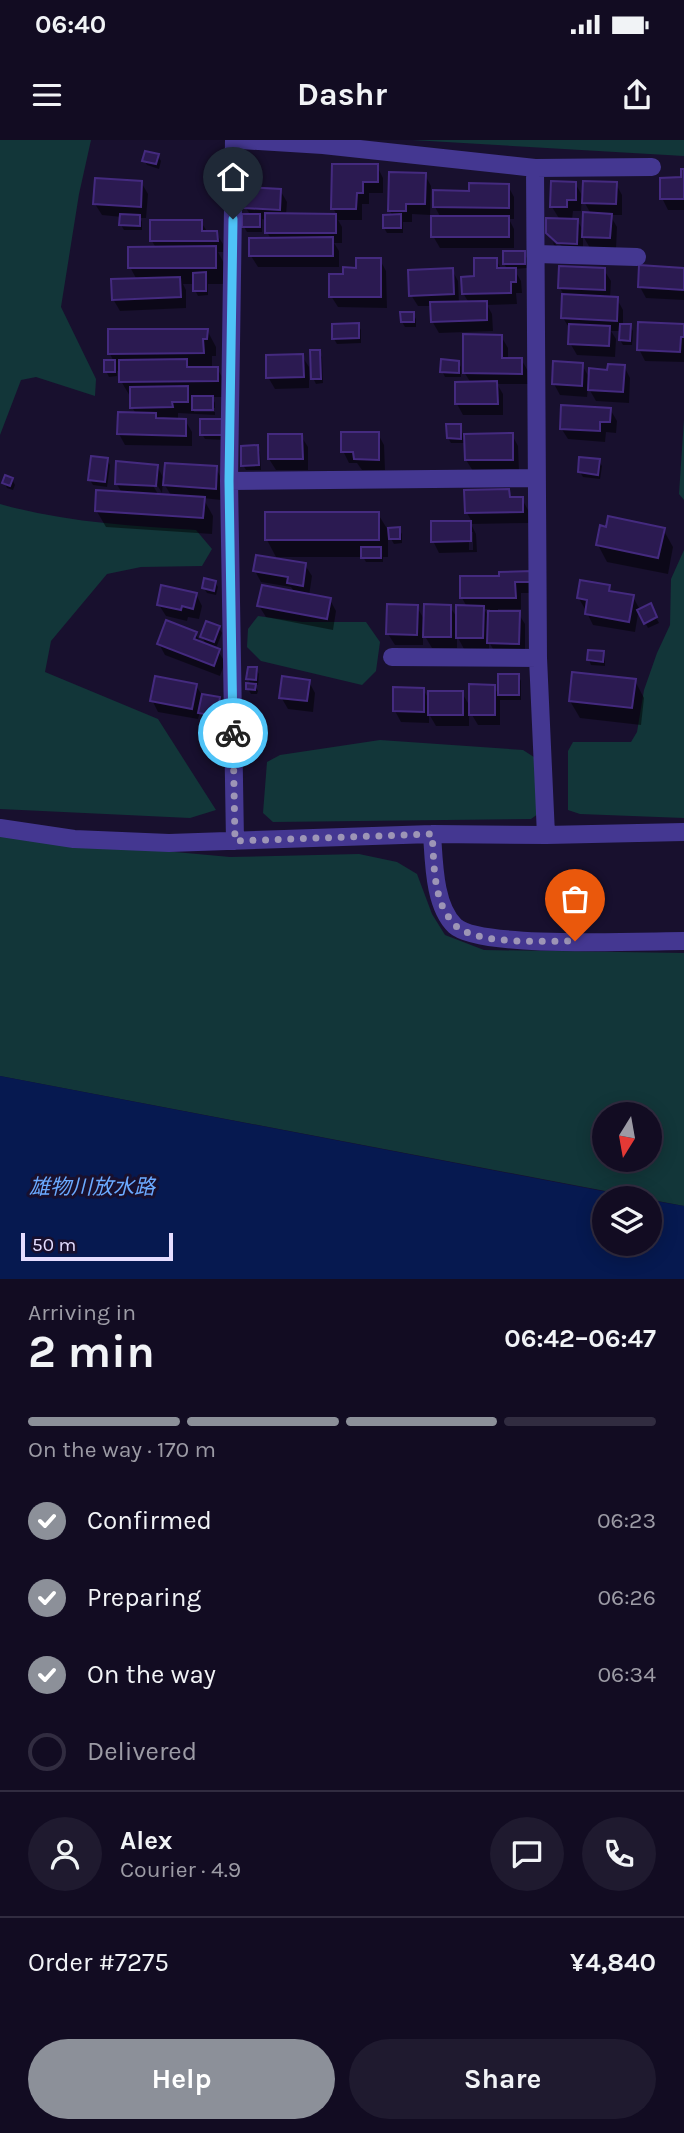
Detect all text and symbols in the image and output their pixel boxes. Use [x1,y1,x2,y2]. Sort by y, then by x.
text: 06:40 [35,9,106,40]
icon: menu [28,76,66,114]
text: Dashr [297,76,387,113]
icon: share [618,76,656,114]
pin [203,147,263,219]
icon: home [214,158,252,196]
courier [198,698,268,768]
icon: bike [214,714,252,752]
pin [545,869,605,941]
icon: bag [556,880,594,918]
north arrow [592,1102,662,1172]
map controls [592,1102,662,1256]
water label: 雄物川放水路 [29,1175,157,1199]
button: layers [592,1186,662,1256]
scale bar [21,1230,173,1262]
text: 50 m [32,1234,76,1256]
text: Arriving in [28,1299,136,1326]
text: 06:42–06:47 [504,1323,656,1354]
text: 2 min [28,1325,155,1379]
text: On the way · 170 m [28,1436,216,1463]
icon: check [28,1502,66,1540]
text: Confirmed [87,1505,212,1536]
text: 06:23 [597,1507,656,1534]
icon: check [28,1579,66,1617]
text: Preparing [87,1582,201,1613]
text: 06:26 [597,1584,656,1611]
icon: check [28,1656,66,1694]
text: On the way [87,1659,216,1690]
text: 06:34 [597,1661,656,1688]
text: Delivered [87,1736,197,1767]
button: person [28,1817,102,1891]
button: chat [490,1817,564,1891]
button: phone [582,1817,656,1891]
text: Alex [120,1825,172,1856]
text: Courier · 4.9 [120,1856,241,1883]
text: Order #7275 [28,1947,169,1978]
text: ¥4,840 [570,1947,656,1978]
button: Help [28,2039,335,2119]
button: Share [349,2039,656,2119]

